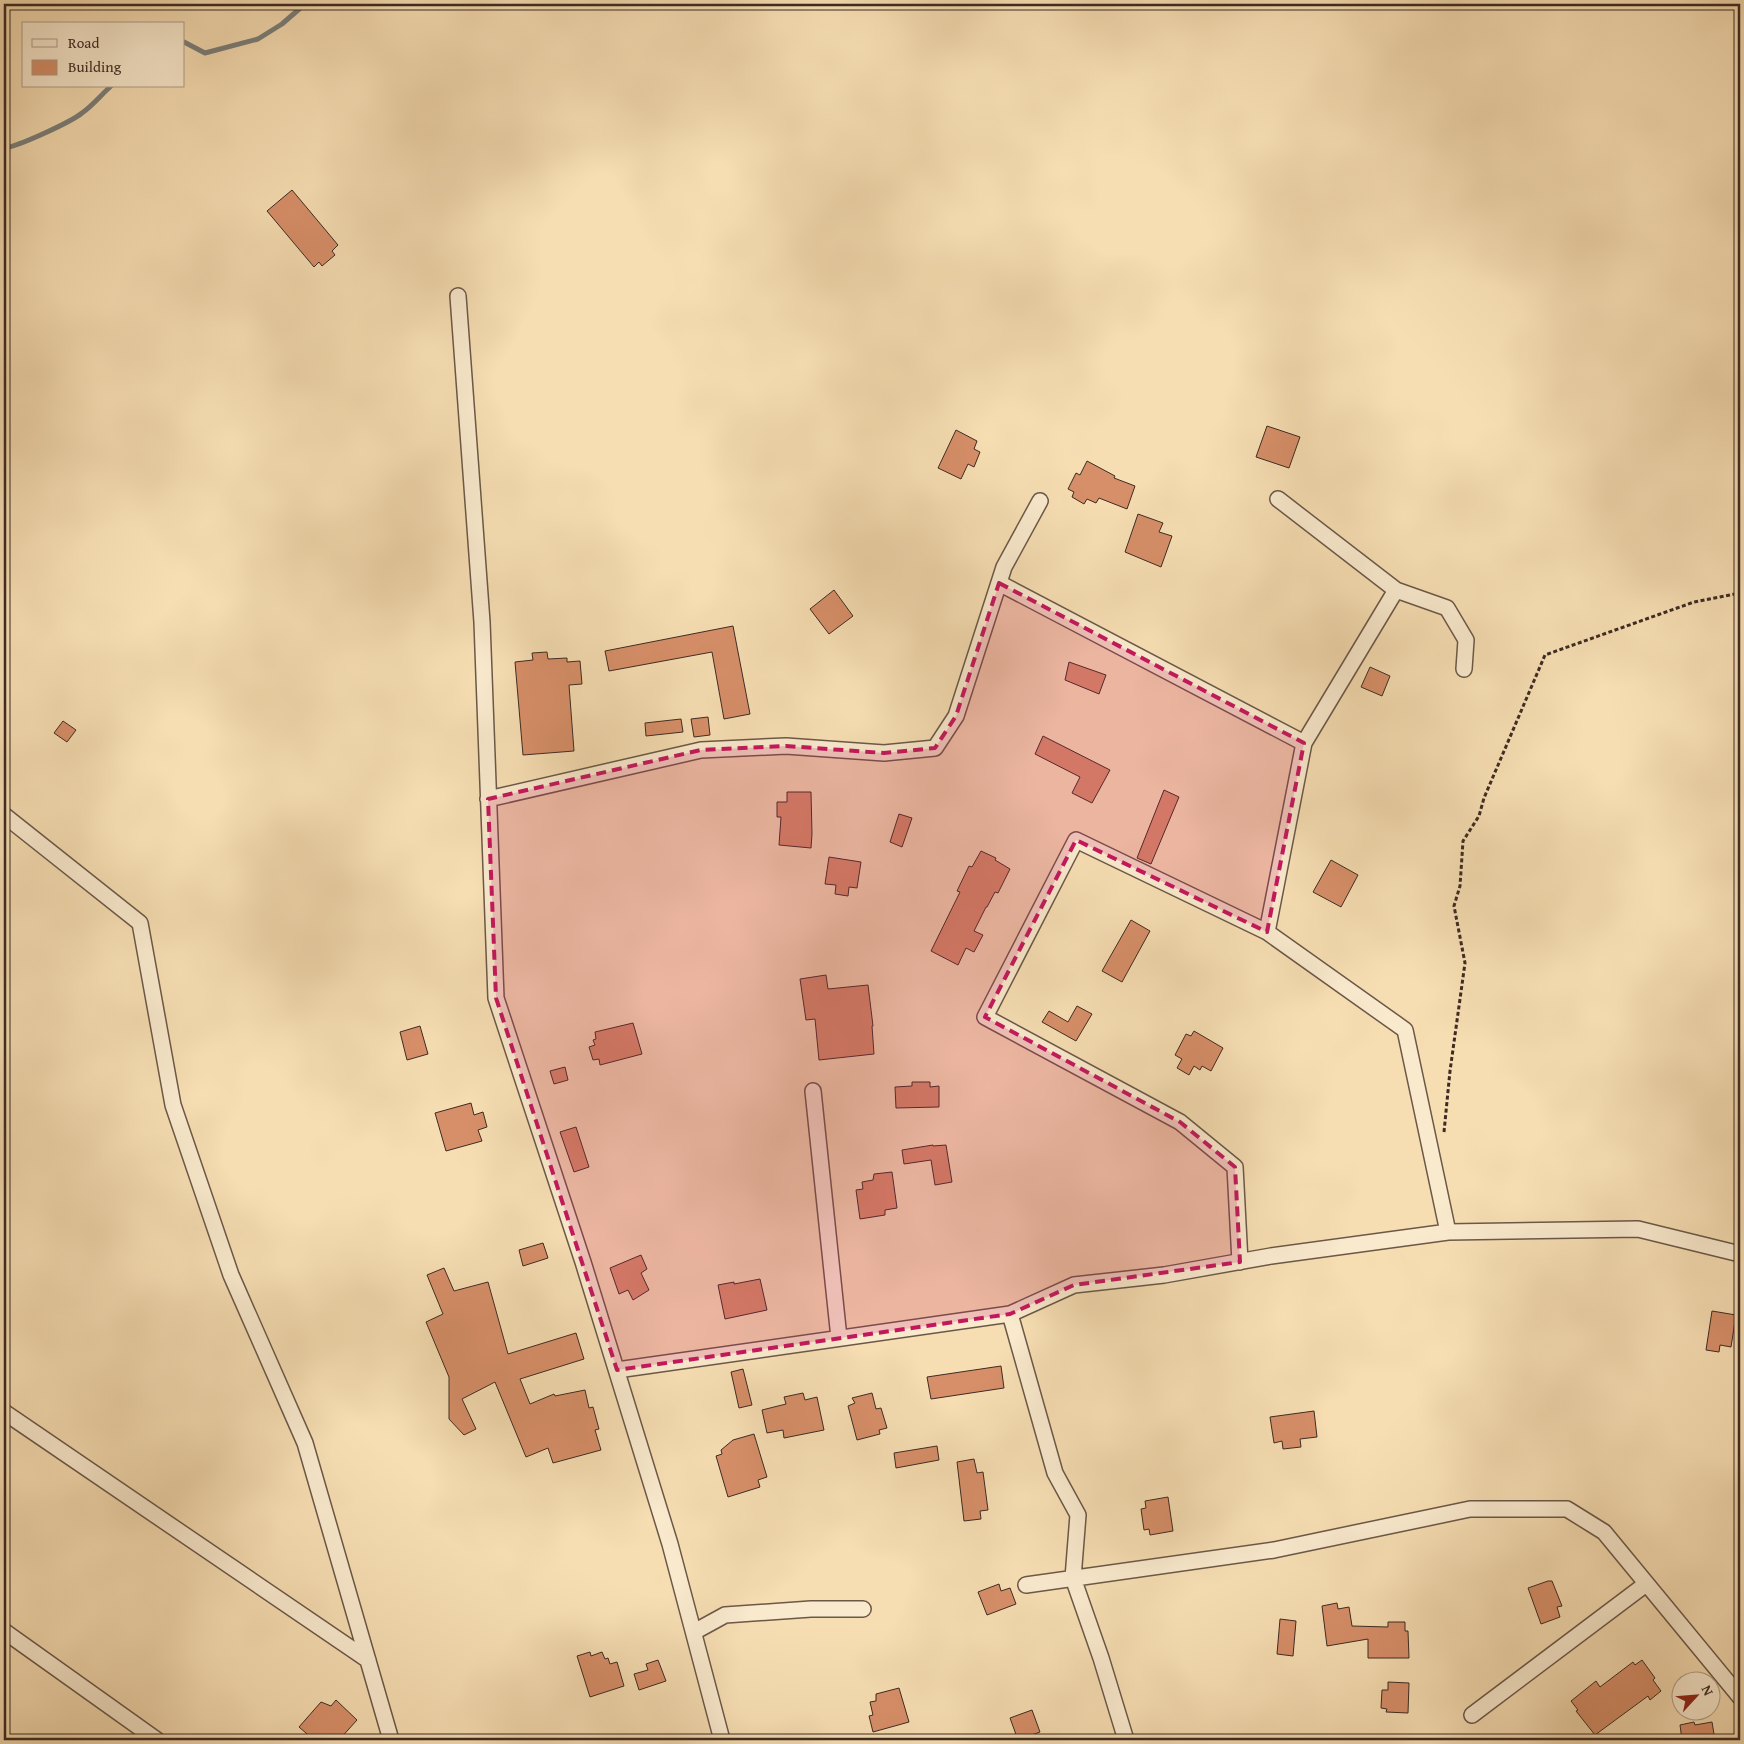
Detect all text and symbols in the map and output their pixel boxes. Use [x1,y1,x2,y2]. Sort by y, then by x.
legend [22,22,185,88]
text: Road [68,32,99,53]
text: Building [68,56,122,77]
north arrow [1672,1672,1722,1722]
text: N [1697,1682,1719,1699]

